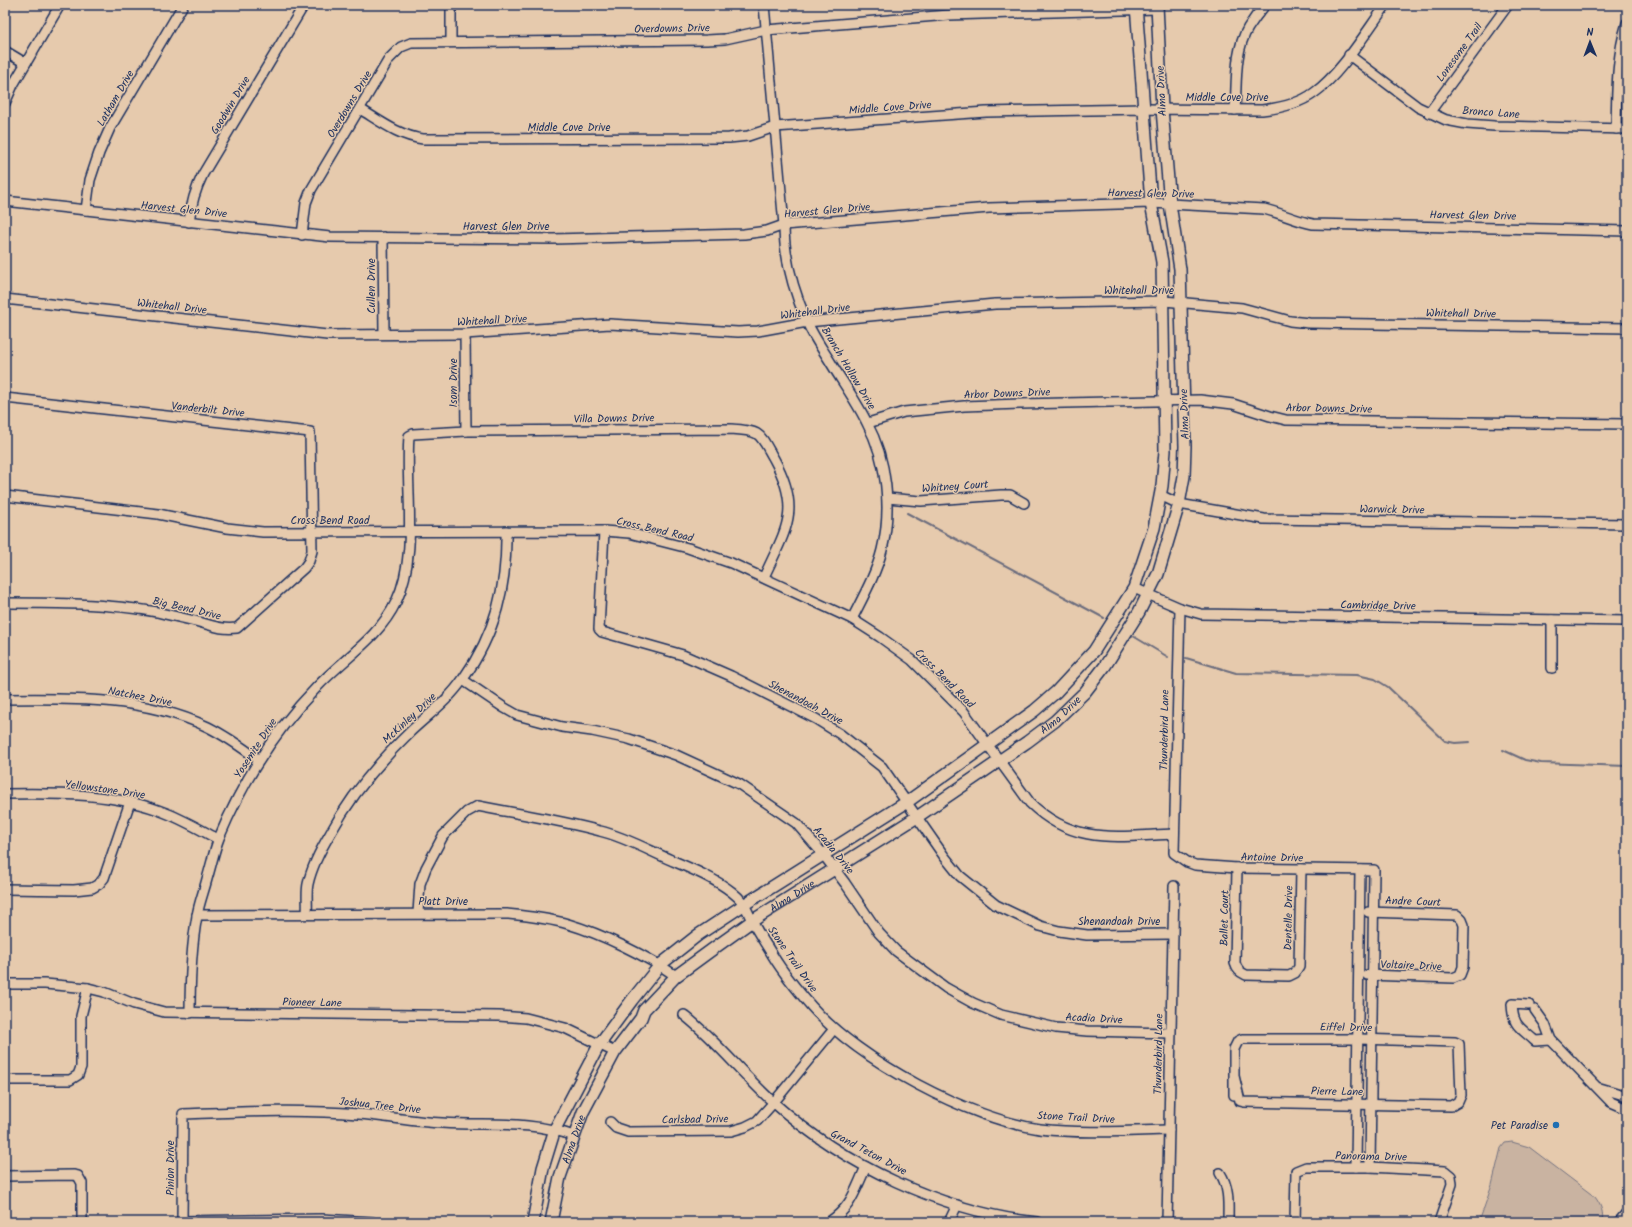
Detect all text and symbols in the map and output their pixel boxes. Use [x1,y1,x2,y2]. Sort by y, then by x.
street label: Overdowns Drive [634,19,710,39]
street label: Lonesome Trail [1432,19,1488,86]
north arrow [1570,22,1610,62]
text: N [1586,24,1594,42]
street label: Alma Drive [1152,65,1172,117]
street label: Latham Drive [92,67,139,130]
street label: Overdowns Drive [323,67,377,142]
street label: Goodwin Drive [206,73,255,138]
street label: Middle Cove Drive [1186,89,1268,107]
street label: Middle Cove Drive [848,96,932,120]
street label: Bronco Lane [1461,102,1520,124]
street label: Middle Cove Drive [528,119,610,137]
street label: Harvest Glen Drive [1107,184,1195,204]
street label: Harvest Glen Drive [140,197,228,223]
street label: Harvest Glen Drive [783,198,871,224]
street label: Harvest Glen Drive [1429,206,1517,226]
street label: Harvest Glen Drive [463,218,549,236]
street label: Cullen Drive [363,258,381,314]
street label: Whitehall Drive [1104,282,1174,300]
street label: Whitehall Drive [136,294,208,320]
street label: Whitehall Drive [779,299,851,325]
street label: Whitehall Drive [1426,304,1496,324]
street label: Whitehall Drive [457,310,528,332]
street label: Branch Hollow Drive [816,323,880,414]
street label: Isom Drive [445,358,463,408]
street label: Arbor Downs Drive [963,383,1051,405]
street label: Alma Drive [1175,388,1195,440]
street label: Vanderbilt Drive [170,397,246,423]
street label: Arbor Downs Drive [1286,399,1372,419]
street label: Villa Downs Drive [573,409,655,429]
street label: Whitney Court [921,476,990,498]
street label: Warwick Drive [1359,500,1425,520]
street label: Cross Bend Road [291,512,370,530]
street label: Cross Bend Road [614,512,696,548]
street label: Big Bend Drive [151,592,223,626]
street label: Cambridge Drive [1340,596,1416,616]
street label: Cross Bend Road [910,644,979,713]
street label: Shenandoah Drive [765,676,846,730]
street label: Natchez Drive [106,682,173,712]
street label: McKinley Drive [378,689,441,749]
street label: Thunderbird Lane [1155,689,1175,771]
street label: Alma Drive [1036,692,1086,739]
street label: Yosemite Drive [230,715,282,782]
street label: Yellowstone Drive [63,775,146,805]
street label: Acadia Drive [808,823,858,879]
street label: Antoine Drive [1241,848,1303,868]
street label: Alma Drive [766,875,819,918]
street label: Dentelle Drive [1279,885,1299,951]
street label: Ballet Court [1216,889,1234,946]
street label: Andre Court [1385,892,1442,912]
street label: Platt Drive [418,893,468,911]
street label: Shenandoah Drive [1078,913,1160,931]
street label: Stone Trail Drive [763,923,822,997]
street label: Voltaire Drive [1380,956,1442,976]
street label: Pioneer Lane [282,993,342,1013]
street label: Acadia Drive [1065,1009,1123,1029]
street label: Thunderbird Lane [1149,1013,1169,1095]
street label: Eiffel Drive [1320,1019,1372,1037]
street label: Pierre Lane [1311,1083,1363,1101]
street label: Joshua Tree Drive [338,1093,422,1119]
street label: Stone Trail Drive [1037,1107,1115,1129]
street label: Carlsbad Drive [662,1110,728,1130]
street label: Alma Drive [557,1113,591,1166]
place label: Pet Paradise [1491,1117,1548,1135]
marker: Pet Paradise [1551,1120,1561,1130]
street label: Grand Teton Drive [827,1125,910,1181]
street label: Pinion Drive [162,1140,180,1196]
street label: Panorama Drive [1335,1147,1407,1167]

